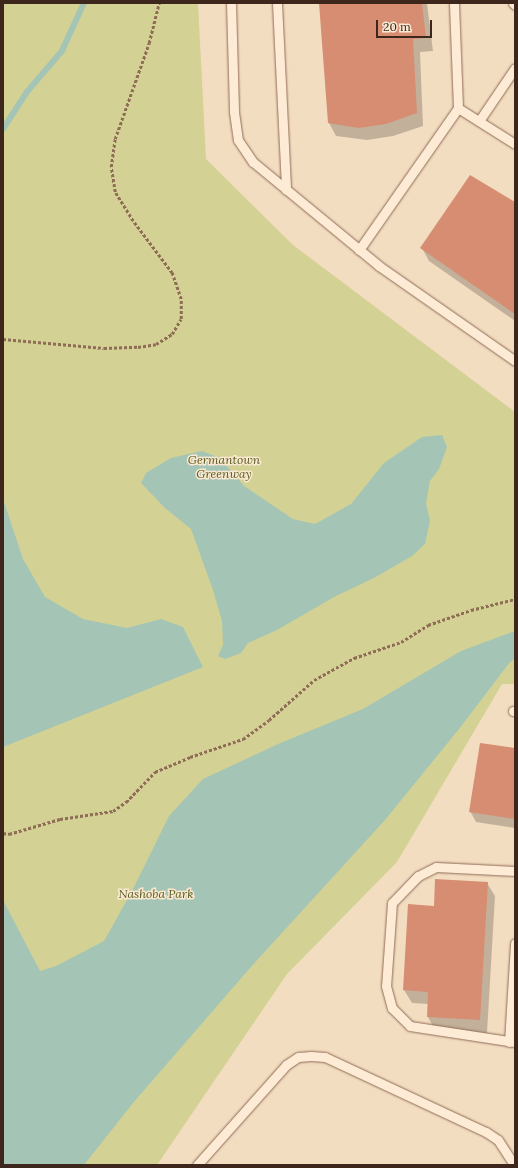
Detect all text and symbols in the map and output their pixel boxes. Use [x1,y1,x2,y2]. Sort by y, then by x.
scale bar [378,12,434,38]
text: 20 m [383,19,411,34]
park label: Germantown Greenway [188,453,260,481]
park label: Nashoba Park [119,887,193,901]

